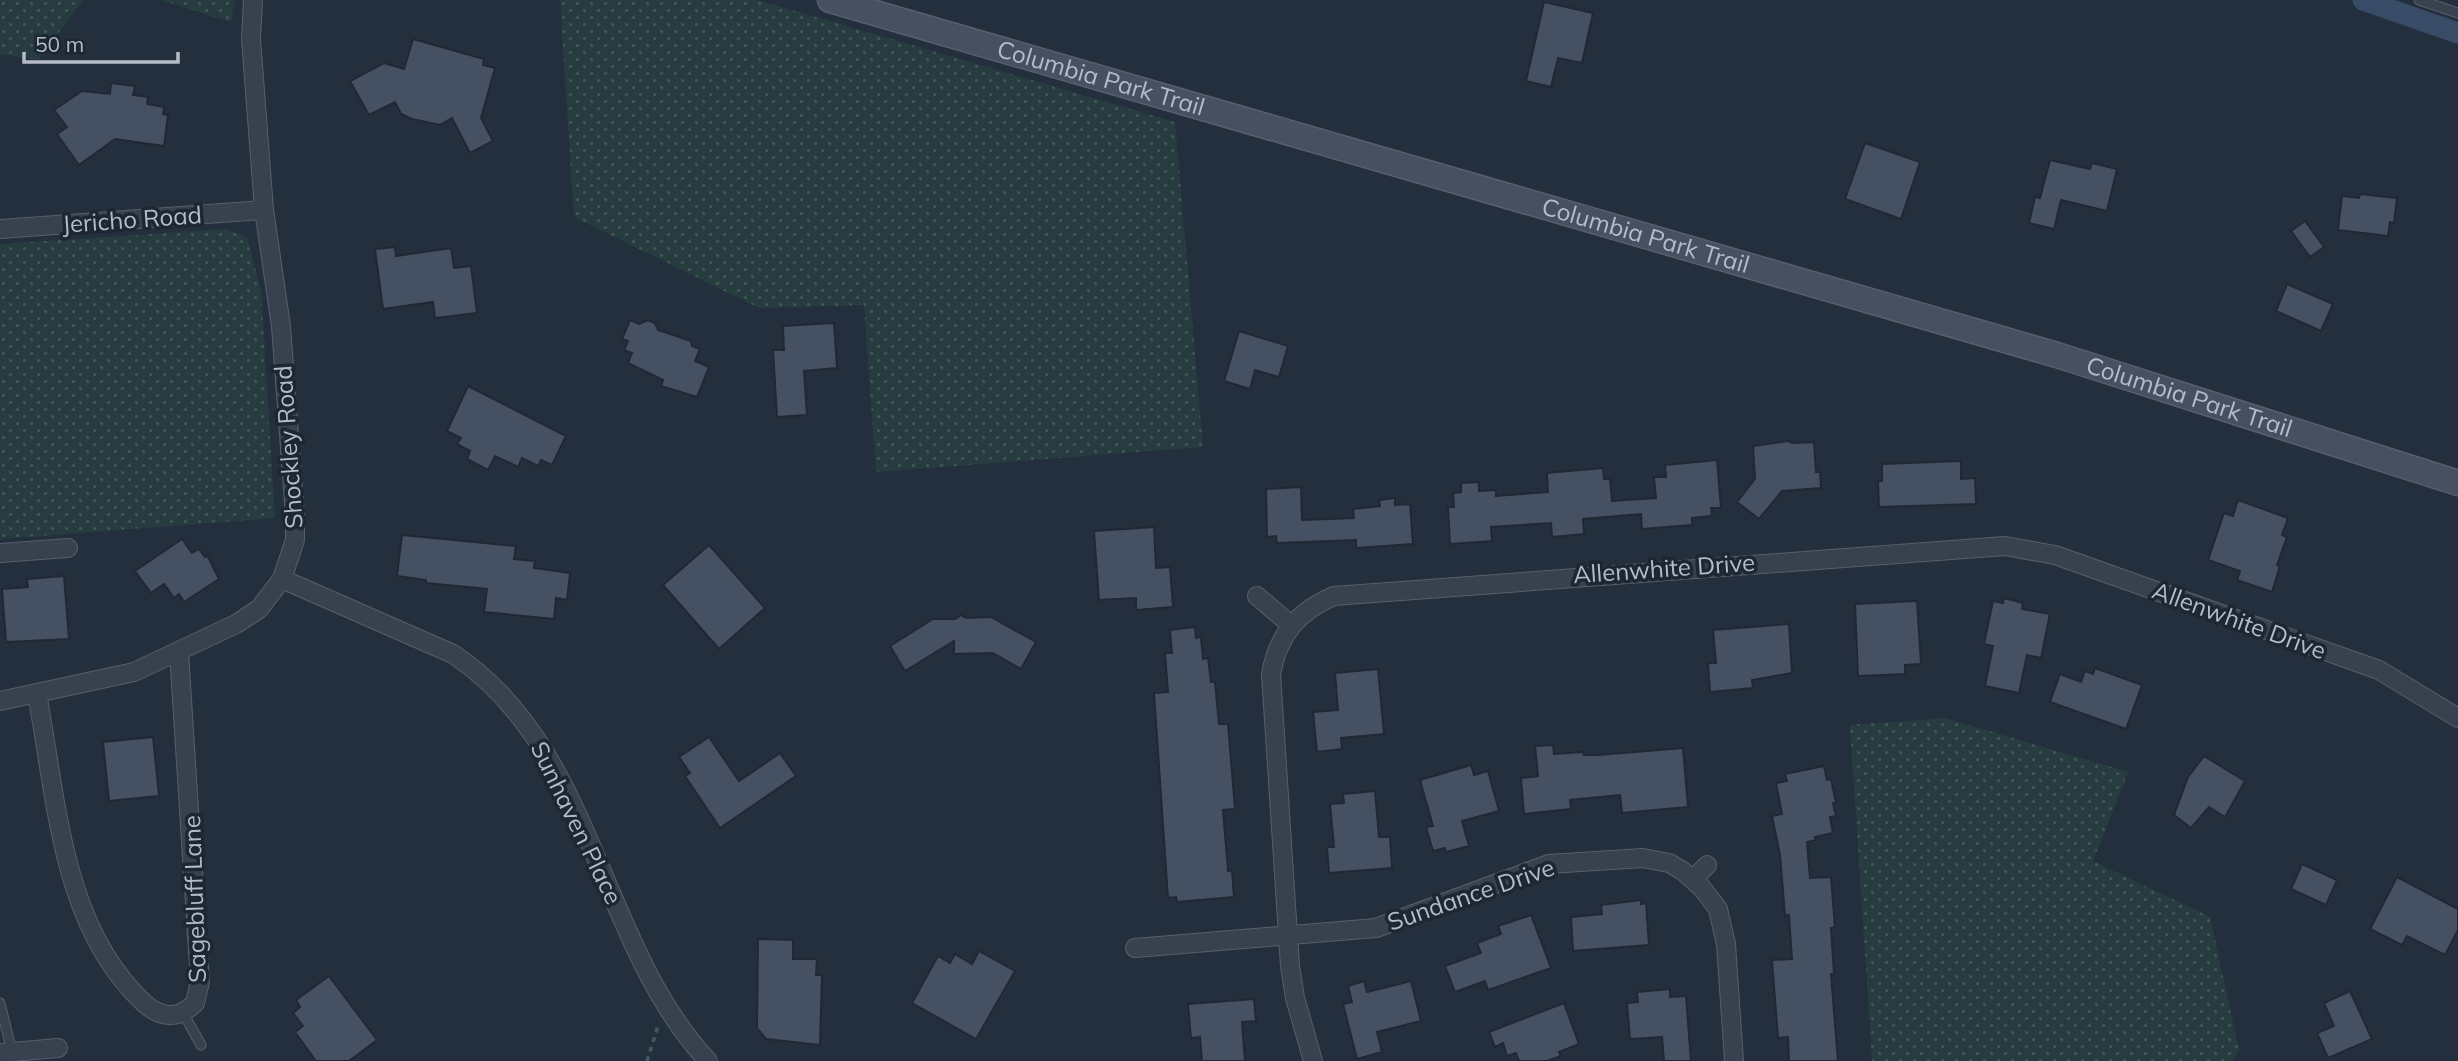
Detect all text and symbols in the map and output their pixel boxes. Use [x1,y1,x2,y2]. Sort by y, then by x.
scale bar [24,21,178,65]
text: 50 m [35,31,84,57]
street label: Columbia Park Trail [994,33,1208,122]
street label: Columbia Park Trail [1539,191,1753,279]
street label: Jericho Road [61,199,203,239]
street label: Columbia Park Trail [2083,349,2296,443]
street label: Shockley Road [267,365,309,530]
street label: Allenwhite Drive [1572,547,1756,589]
street label: Allenwhite Drive [2149,575,2330,665]
street label: Sunhaven Place [524,736,629,909]
street label: Sagebluff Lane [176,815,212,983]
street label: Sundance Drive [1383,851,1558,937]

